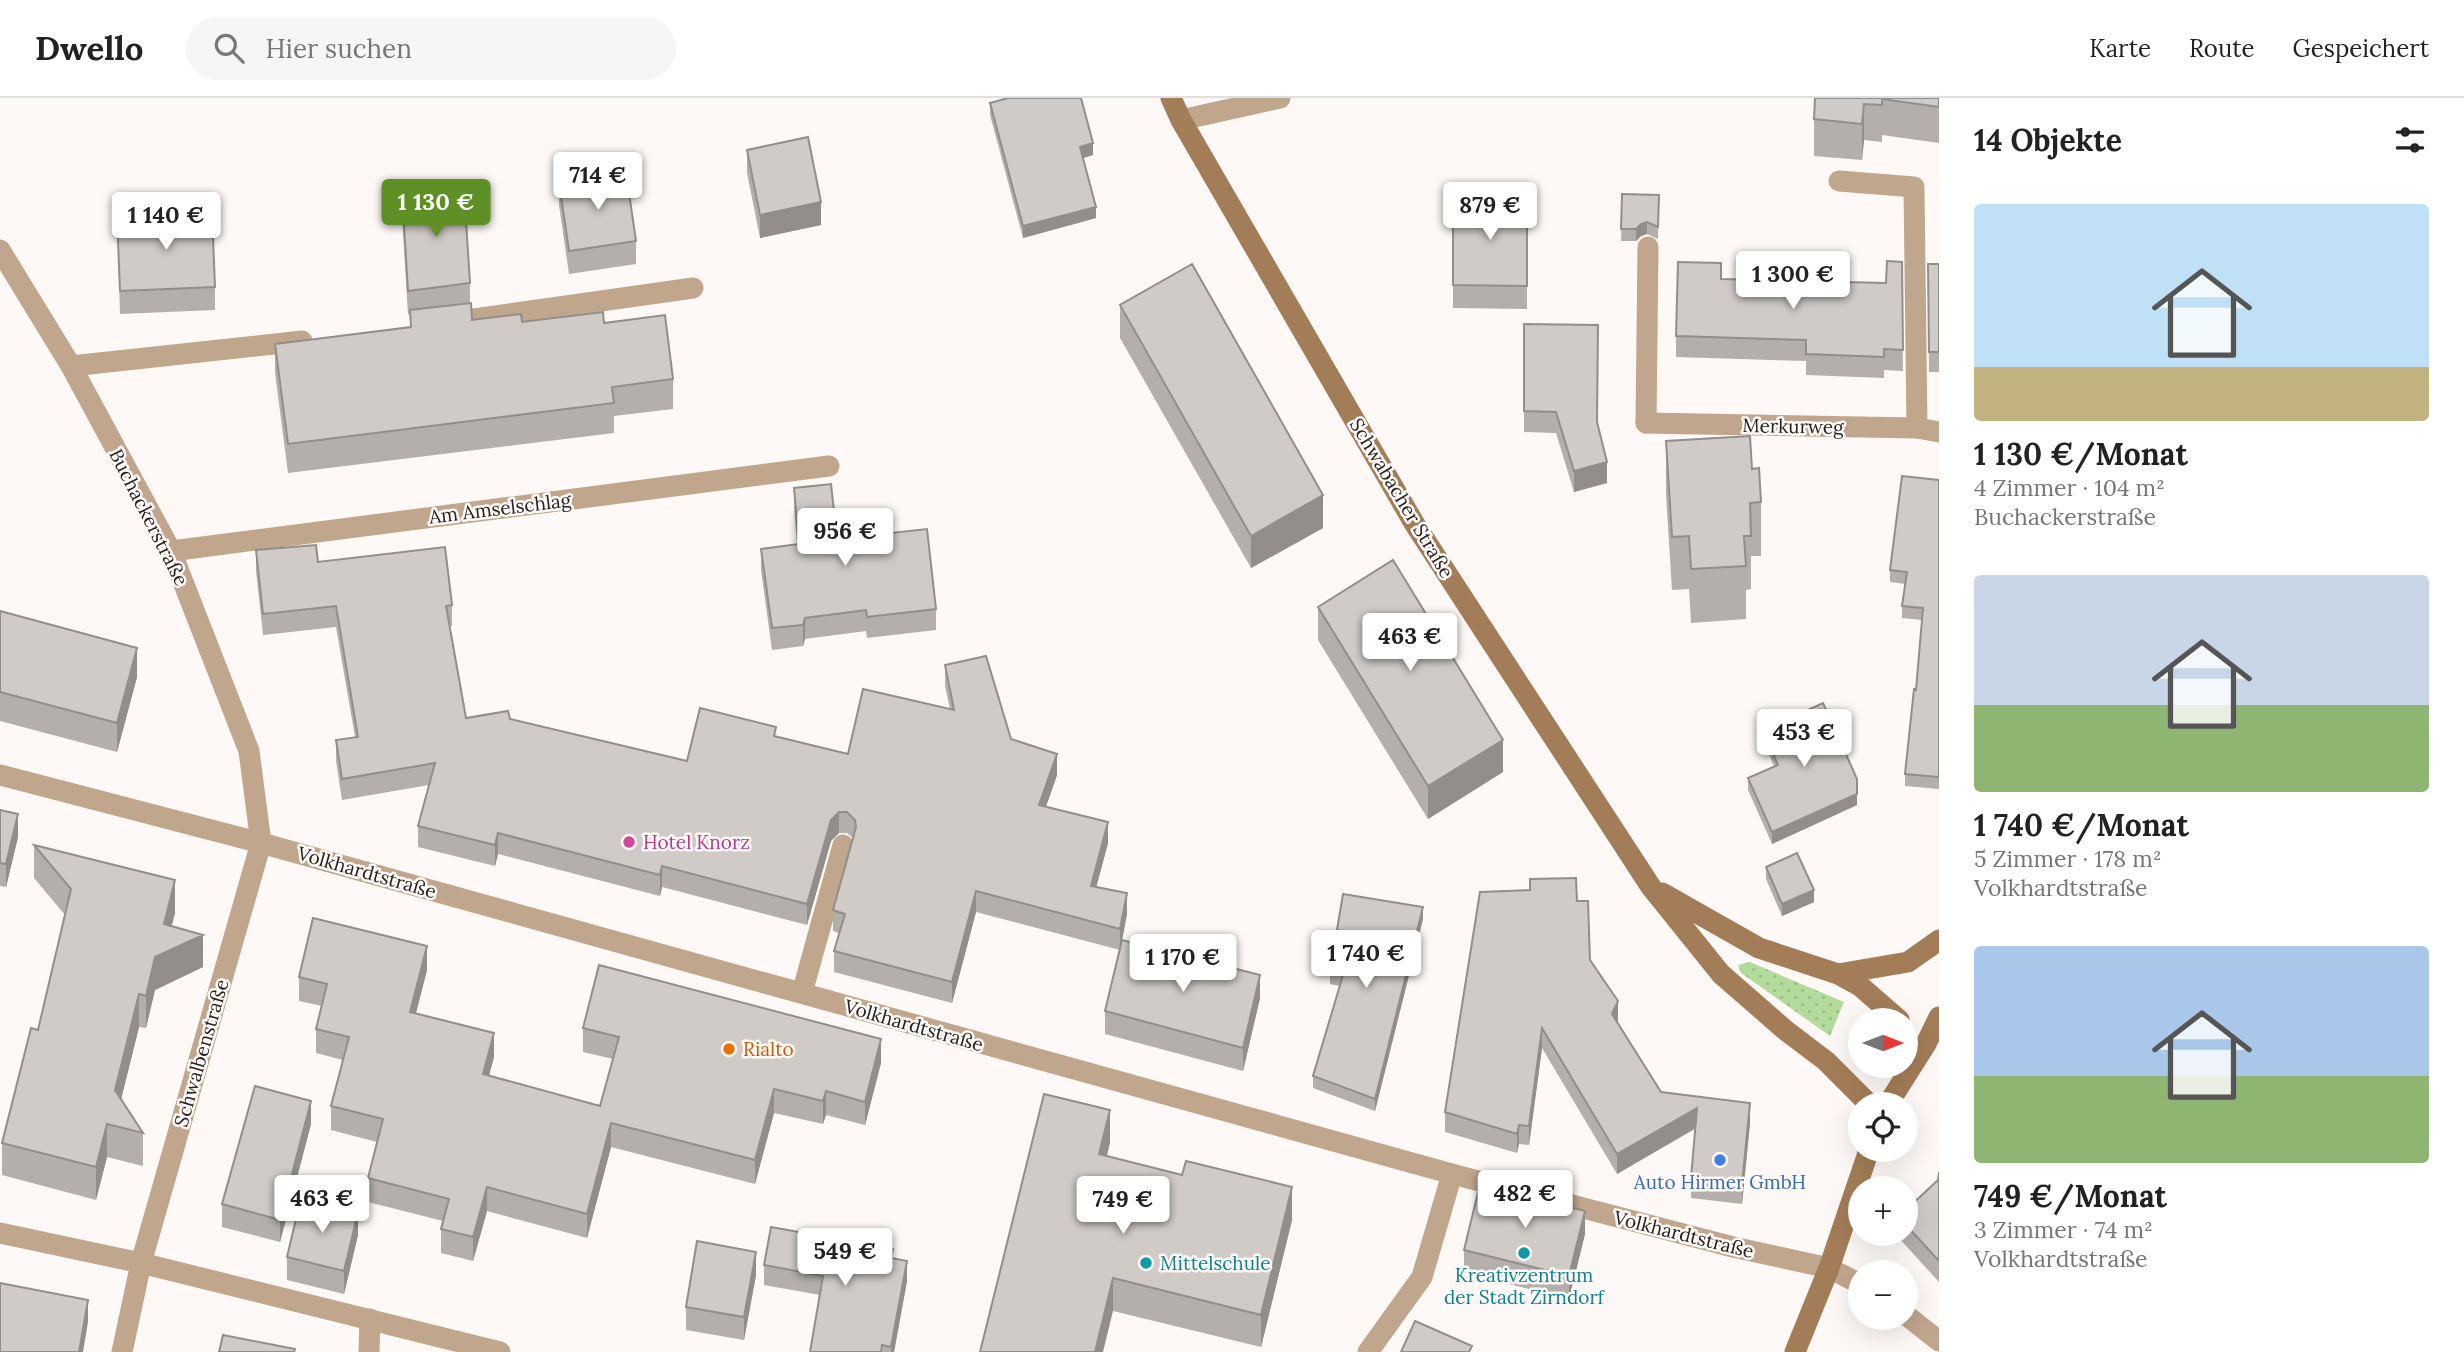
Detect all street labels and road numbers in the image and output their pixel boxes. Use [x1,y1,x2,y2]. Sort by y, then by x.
street label: Merkurweg [1742,413,1844,439]
street label: Schwabacher Straße [1345,414,1459,582]
street label: Buchackerstraße [104,445,194,589]
street label: Am Amselschlag [427,487,573,529]
street label: Volkhardtstraße [294,840,439,903]
street label: Schwalbenstraße [168,976,234,1130]
street label: Volkhardtstraße [841,993,986,1056]
street label: Volkhardtstraße [1611,1205,1756,1263]

